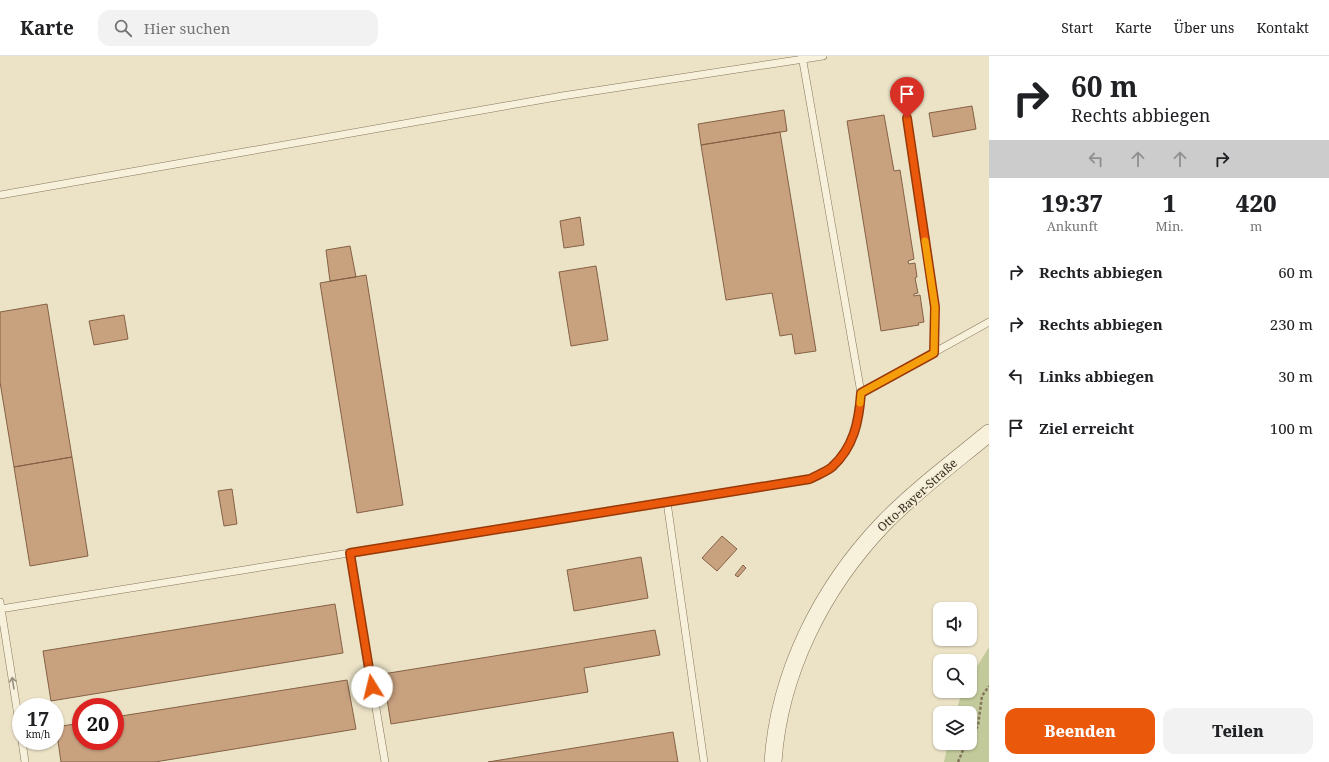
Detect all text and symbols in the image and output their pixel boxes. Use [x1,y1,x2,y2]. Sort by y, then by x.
search box [98,10,378,46]
text: Karte [20,15,74,41]
icon: search [112,17,134,39]
text: Hier suchen [144,18,230,38]
text: Start [1061,18,1093,37]
text: Karte [1115,18,1152,37]
text: Über uns [1174,18,1234,37]
text: Kontakt [1256,18,1309,37]
text: 60 m [1071,67,1138,105]
icon: right [1005,72,1057,124]
pin [890,77,924,118]
icon: arrive [896,83,918,105]
text: Rechts abbiegen [1071,103,1210,127]
icon: left [1085,148,1107,170]
icon: ahead [1127,148,1149,170]
icon: ahead [1169,148,1191,170]
icon: right [1211,148,1233,170]
text: 19:37 [1041,186,1103,219]
text: 1 [1163,186,1176,219]
text: 420 [1236,186,1277,219]
text: Ankunft [1047,217,1098,235]
text: Min. [1156,217,1184,235]
text: m [1250,217,1262,235]
icon: right [1005,261,1027,283]
text: Rechts abbiegen [1039,262,1163,282]
text: 60 m [1278,262,1313,282]
icon: right [1005,313,1027,335]
text: Rechts abbiegen [1039,314,1163,334]
text: 230 m [1270,314,1313,334]
icon: left [1005,365,1027,387]
text: Links abbiegen [1039,366,1154,386]
text: 30 m [1278,366,1313,386]
icon: arrive [1005,417,1027,439]
text: Ziel erreicht [1039,418,1134,438]
text: 100 m [1270,418,1313,438]
street label: Otto-Bayer-Straße [873,455,961,535]
map controls [933,602,977,750]
button: sound [933,602,977,646]
button: search [933,654,977,698]
position arrow [351,666,393,708]
one-way arrow [9,677,17,690]
speed limit sign: 20 [72,698,124,750]
text: 17 [27,705,49,732]
button: layers [933,706,977,750]
button: Beenden [1005,708,1155,754]
button: Teilen [1163,708,1313,754]
text: km/h [26,727,50,741]

